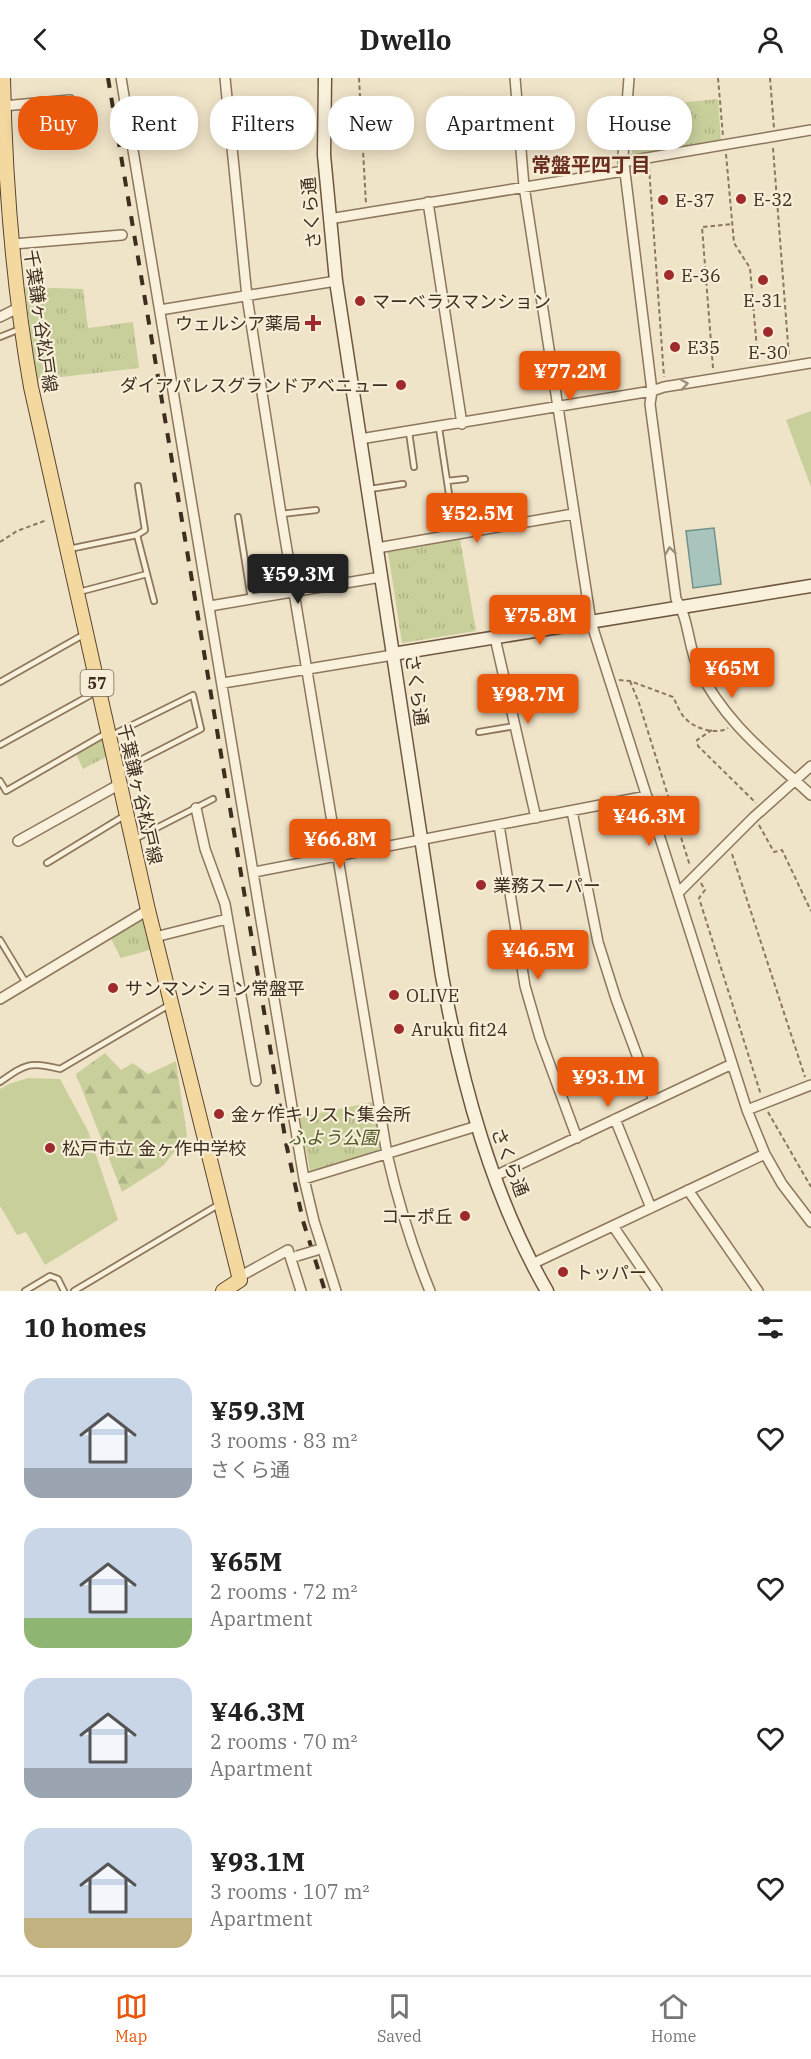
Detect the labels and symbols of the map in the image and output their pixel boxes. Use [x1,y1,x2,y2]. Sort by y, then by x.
district label: 常盤平四丁目 [531,151,651,178]
street label: さくら通 [296,176,326,250]
place label: E-32 [753,188,793,211]
place label: E-37 [675,189,715,212]
marker: E-32 [734,192,748,206]
marker: E-37 [656,193,670,207]
street label: 千葉鎌ヶ谷松戸線 [20,248,62,394]
place label: E-36 [681,264,721,287]
marker: E-36 [662,268,676,282]
marker: E-31 [756,273,770,287]
place label: E-31 [743,289,783,312]
place label: マーベラスマンション [372,290,551,313]
marker: マーベラスマンション [353,294,367,308]
place label: ウェルシア薬局 [175,312,301,335]
marker: ウェルシア薬局 [306,316,320,330]
marker: E-30 [761,325,775,339]
place label: E35 [687,336,720,359]
marker: E35 [668,340,682,354]
place label: E-30 [748,341,788,364]
pin: ¥77.2M [521,351,619,402]
place label: ダイアパレスグランドアベニュー [120,374,389,397]
marker: ダイアパレスグランドアベニュー [394,378,408,392]
one-way arrow [680,378,689,390]
pin: ¥52.5M [428,493,526,544]
one-way arrow [664,547,676,556]
pin: ¥59.3M [249,554,347,605]
pin: ¥75.8M [491,595,589,646]
pin: ¥65M [696,648,768,699]
street label: さくら通 [401,653,433,727]
road number: 57 [80,670,114,696]
pin: ¥98.7M [479,674,577,725]
street label: 千葉鎌ヶ谷松戸線 [113,721,167,867]
pin: ¥46.3M [600,796,698,847]
pin: ¥66.8M [291,819,389,870]
place label: 業務スーパー [493,874,601,897]
marker: 業務スーパー [474,878,488,892]
pin: ¥46.5M [489,930,587,981]
place label: サンマンション常盤平 [125,977,305,1000]
marker: サンマンション常盤平 [106,981,120,995]
place label: OLIVE [406,984,459,1007]
marker: OLIVE [387,988,401,1002]
place label: Aruku fit24 [411,1018,508,1041]
marker: Aruku fit24 [392,1022,406,1036]
pin: ¥93.1M [559,1057,657,1108]
place label: 金ヶ作キリスト集会所 [231,1103,411,1126]
marker: 金ヶ作キリスト集会所 [212,1107,226,1121]
street label: さくら通 [486,1124,534,1200]
park label: ふよう公園 [288,1126,381,1149]
place label: 松戸市立 金ヶ作中学校 [62,1137,246,1160]
marker: 松戸市立 金ヶ作中学校 [43,1141,57,1155]
place label: コーポ丘 [381,1205,453,1228]
marker: コーポ丘 [458,1209,472,1223]
place label: トッパー [575,1261,647,1284]
marker: トッパー [556,1265,570,1279]

